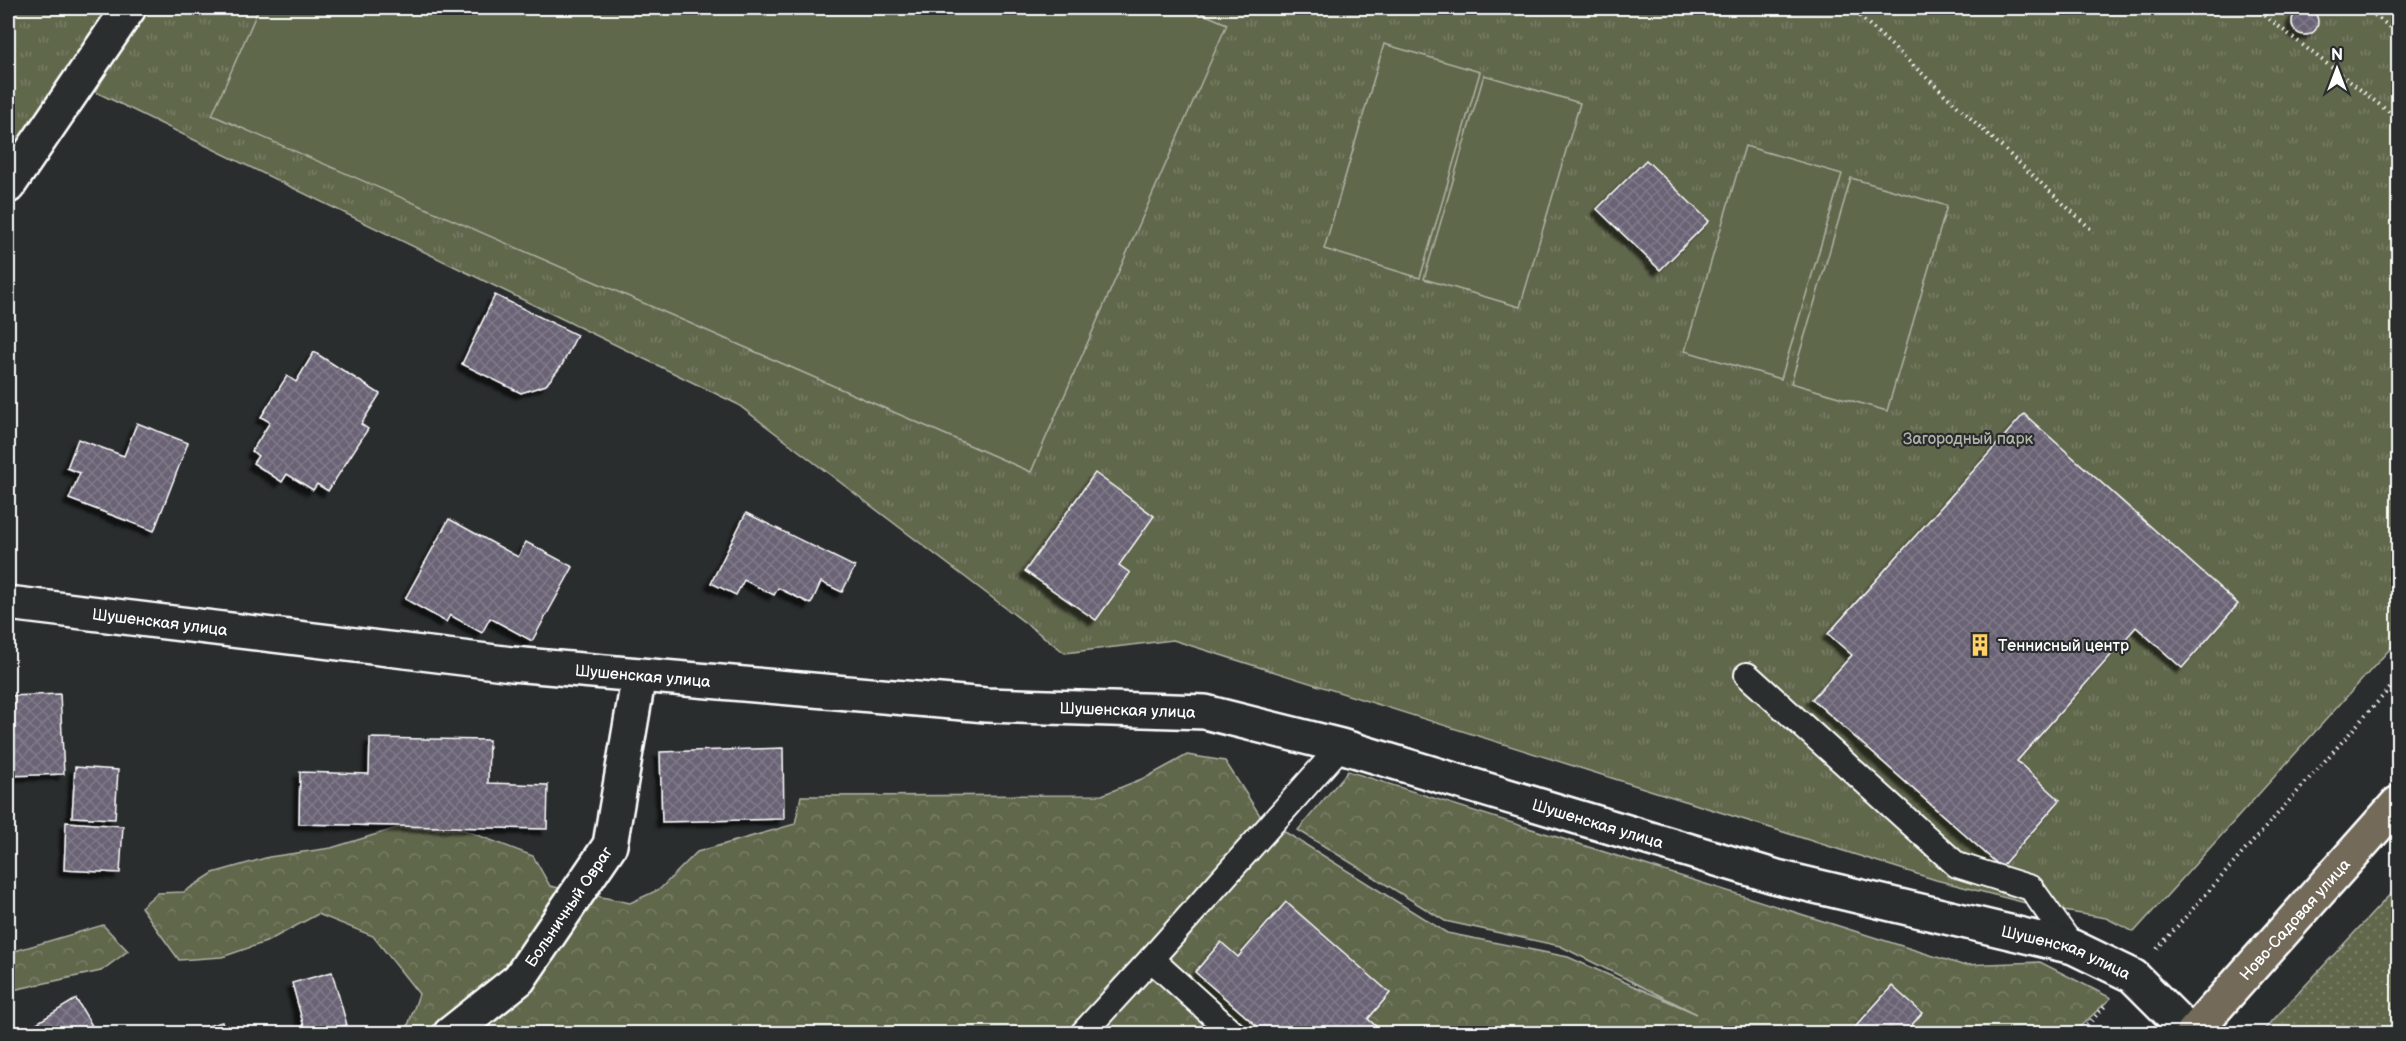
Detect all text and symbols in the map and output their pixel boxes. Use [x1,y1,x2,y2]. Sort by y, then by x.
north arrow [2307,39,2367,99]
text: N [2331,46,2343,65]
park label: Загородный парк [1903,430,2033,449]
street label: Шушенская улица [91,605,229,641]
building icon: Теннисный центр [1967,632,1993,658]
place label: Теннисный центр [1998,637,2129,656]
street label: Шушенская улица [574,661,712,692]
street label: Шушенская улица [1059,699,1196,723]
street label: Шушенская улица [1529,796,1666,853]
street label: Больничный Овраг [522,843,617,971]
street label: Ново-Садовая улица [2236,855,2355,985]
street label: Шушенская улица [1999,922,2134,985]

